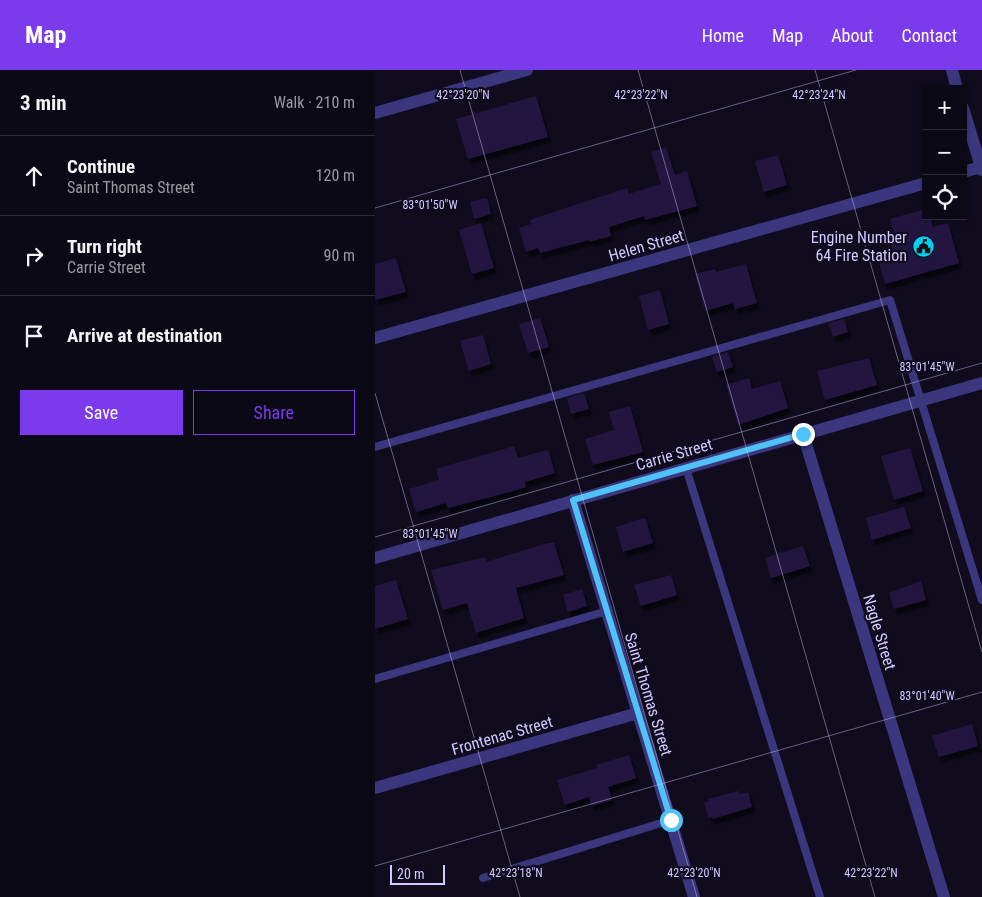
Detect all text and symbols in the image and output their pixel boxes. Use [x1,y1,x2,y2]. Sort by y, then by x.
text: Map [25,21,66,49]
text: Home [702,25,744,46]
text: Map [772,25,803,46]
text: About [831,25,873,46]
text: Contact [901,25,957,46]
map controls [922,85,967,220]
button: + [922,85,967,130]
text: 42°23'20"N [436,88,490,102]
text: 42°23'22"N [614,88,668,102]
text: 42°23'24"N [792,88,846,102]
text: 3 min [20,91,67,115]
text: Walk · 210 m [274,93,355,112]
button: − [922,130,967,175]
text: Continue [67,155,135,178]
icon: ahead [20,162,48,190]
text: 120 m [316,166,355,185]
button: locate [922,175,967,220]
text: Saint Thomas Street [67,178,195,197]
text: 83°01'50"W [402,198,458,212]
street label: Helen Street [606,226,686,265]
place label: Engine Number 64 Fire Station [811,228,907,265]
public building icon: Engine Number 64 Fire Station [911,234,935,258]
text: Turn right [67,235,142,258]
icon: right [20,242,48,270]
text: 90 m [323,246,355,265]
text: Carrie Street [67,258,146,277]
icon: arrive [20,322,48,350]
text: Arrive at destination [67,324,222,347]
text: 83°01'45"W [899,360,955,374]
button: Save [20,390,183,435]
button: Share [193,390,355,435]
route end [792,423,815,446]
street label: Carrie Street [634,434,715,474]
text: 83°01'45"W [402,527,458,541]
street label: Nagle Street [859,592,900,672]
street label: Saint Thomas Street [621,630,676,758]
text: 83°01'40"W [899,689,955,703]
street label: Frontenac Street [449,712,555,759]
route start [660,809,683,832]
scale bar [390,862,445,885]
text: 20 m [397,866,425,882]
text: 42°23'18"N [489,866,543,880]
text: 42°23'20"N [667,866,721,880]
text: 42°23'22"N [844,866,898,880]

